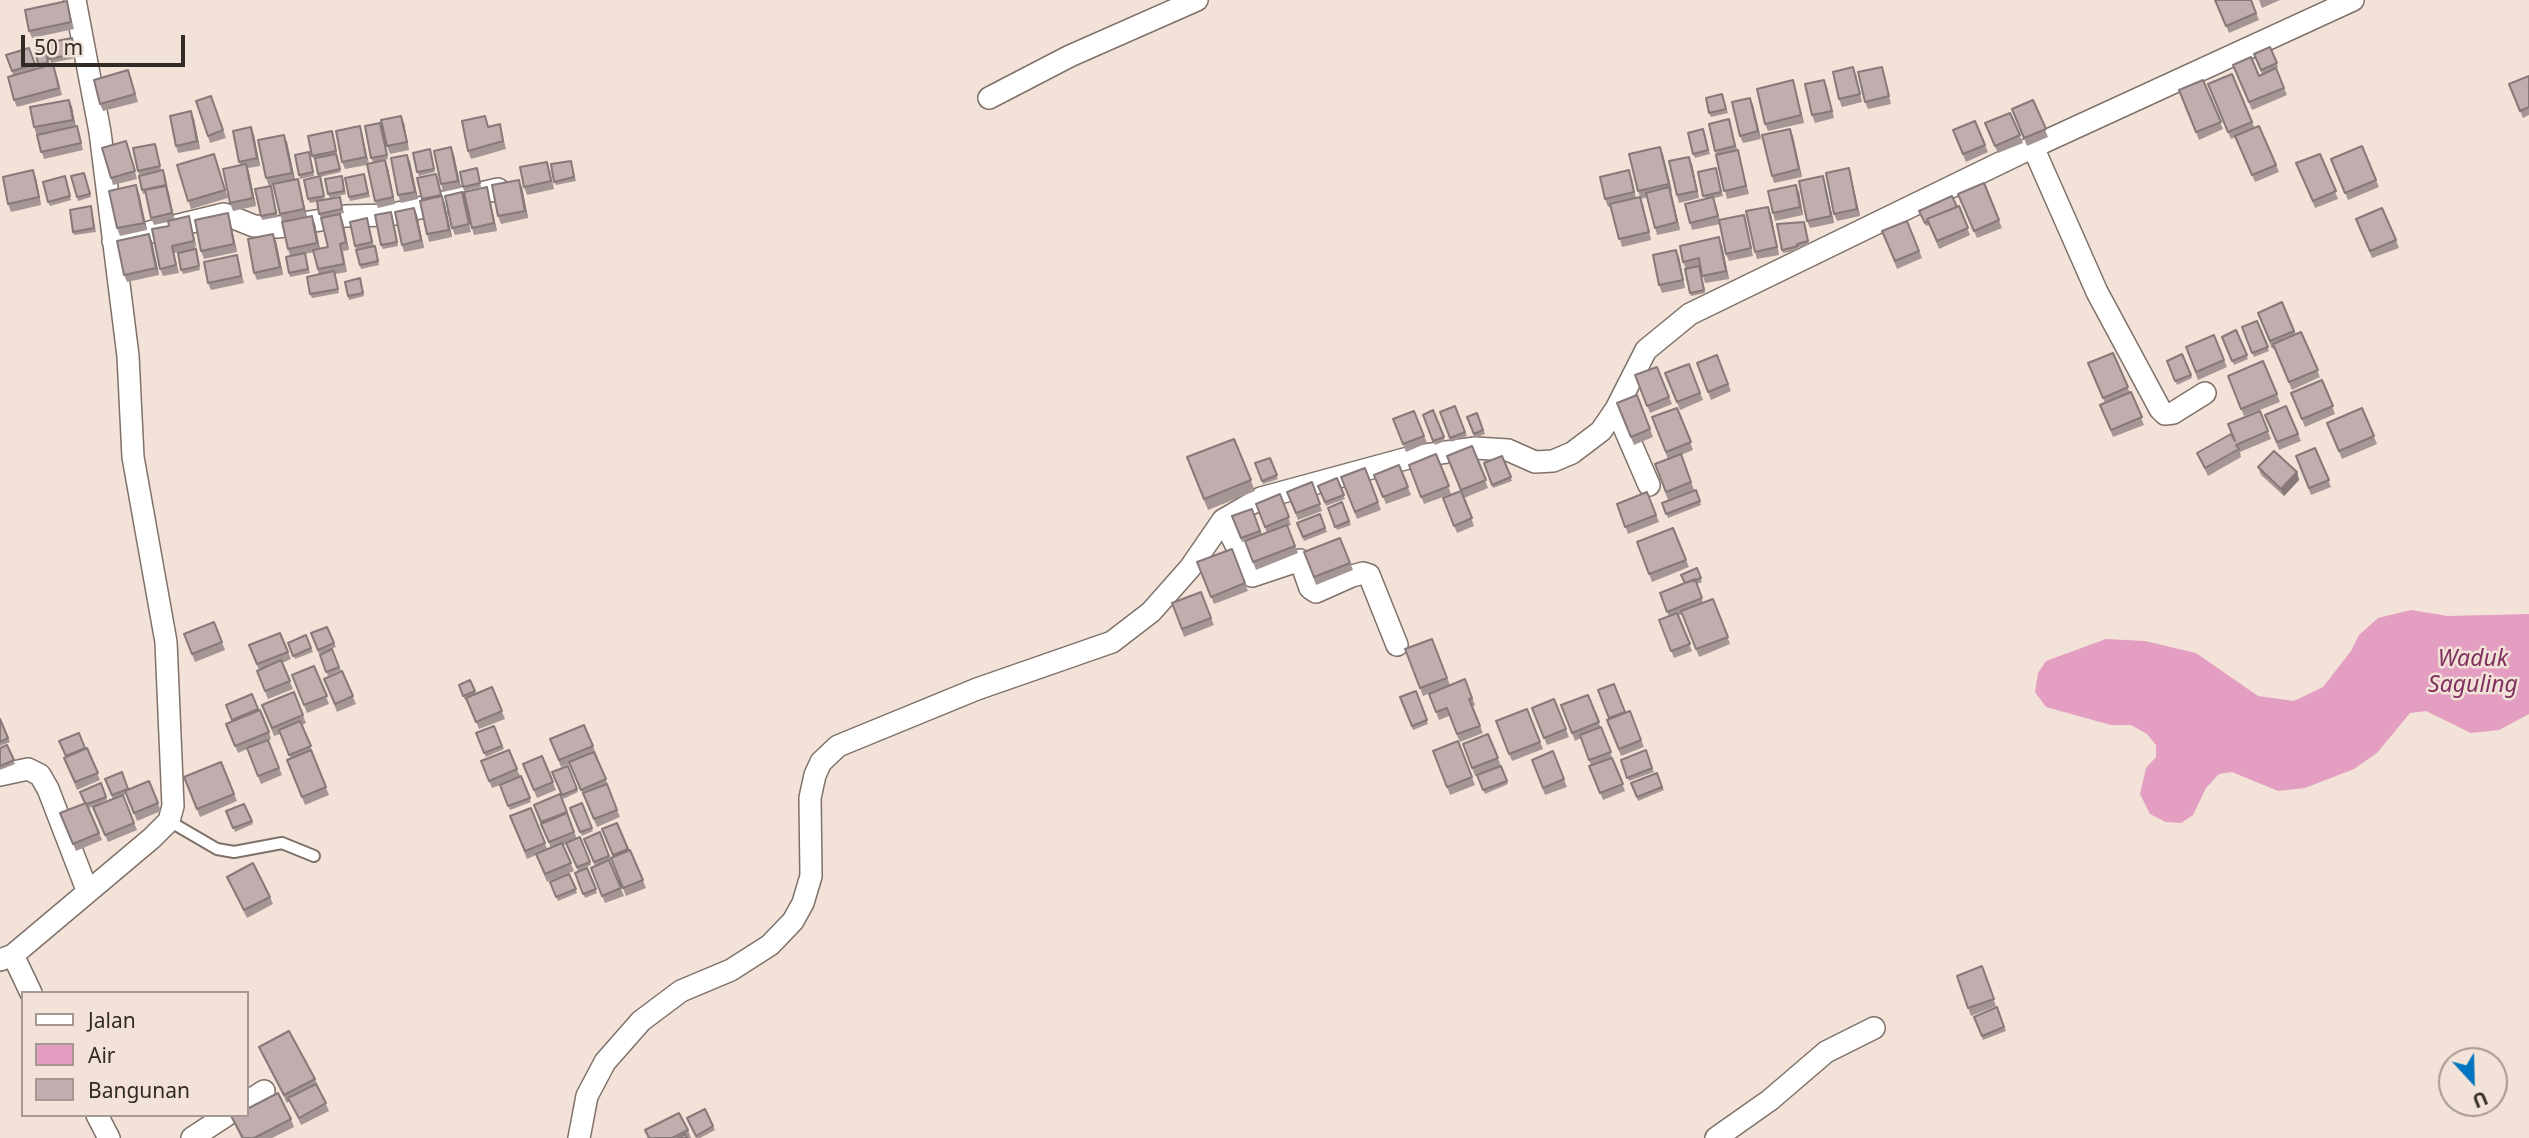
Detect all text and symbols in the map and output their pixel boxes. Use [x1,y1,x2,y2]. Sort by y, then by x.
scale bar [24,21,189,65]
text: 50 m [34,33,83,61]
water label: Waduk Saguling [2428,645,2518,699]
legend [21,991,248,1117]
text: Jalan [88,1006,136,1034]
text: Air [88,1041,116,1069]
north arrow [2438,1047,2508,1117]
text: Bangunan [88,1076,190,1104]
text: U [2469,1085,2492,1114]

